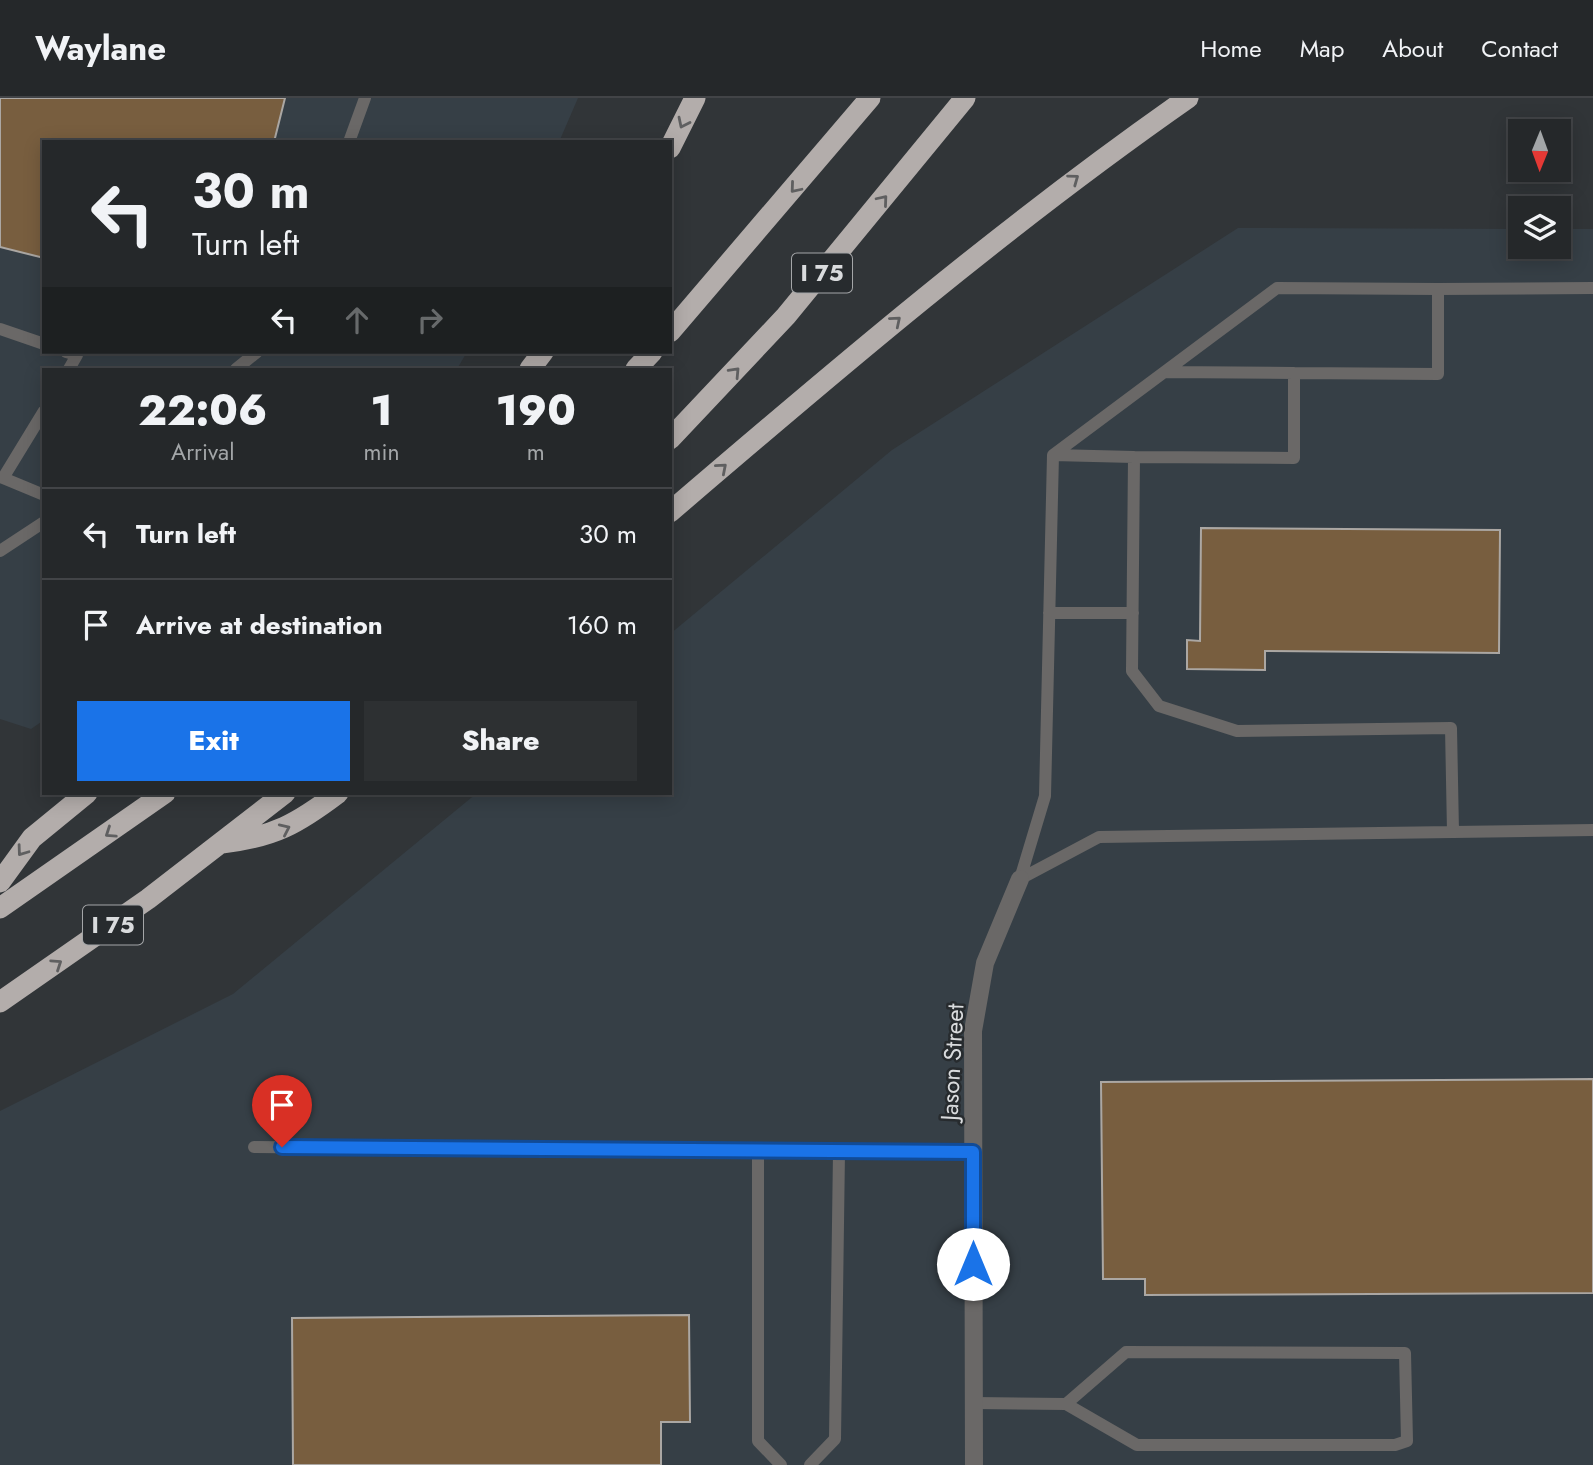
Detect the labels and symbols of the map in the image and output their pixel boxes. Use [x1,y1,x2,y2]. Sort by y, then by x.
one-way arrow [677,116,691,128]
north arrow [1508,119,1572,182]
one-way arrow [1066,175,1079,188]
one-way arrow [791,180,803,193]
one-way arrow [875,195,887,208]
road number: I 75 [792,254,852,292]
one-way arrow [887,317,900,329]
one-way arrow [727,368,740,381]
one-way arrow [714,464,727,476]
one-way arrow [278,823,290,837]
one-way arrow [105,825,118,837]
one-way arrow [18,843,31,856]
road number: I 75 [83,905,143,944]
one-way arrow [49,960,62,972]
street label: Jason Street [931,1002,973,1124]
pin [252,1075,312,1147]
position arrow [936,1227,1010,1301]

